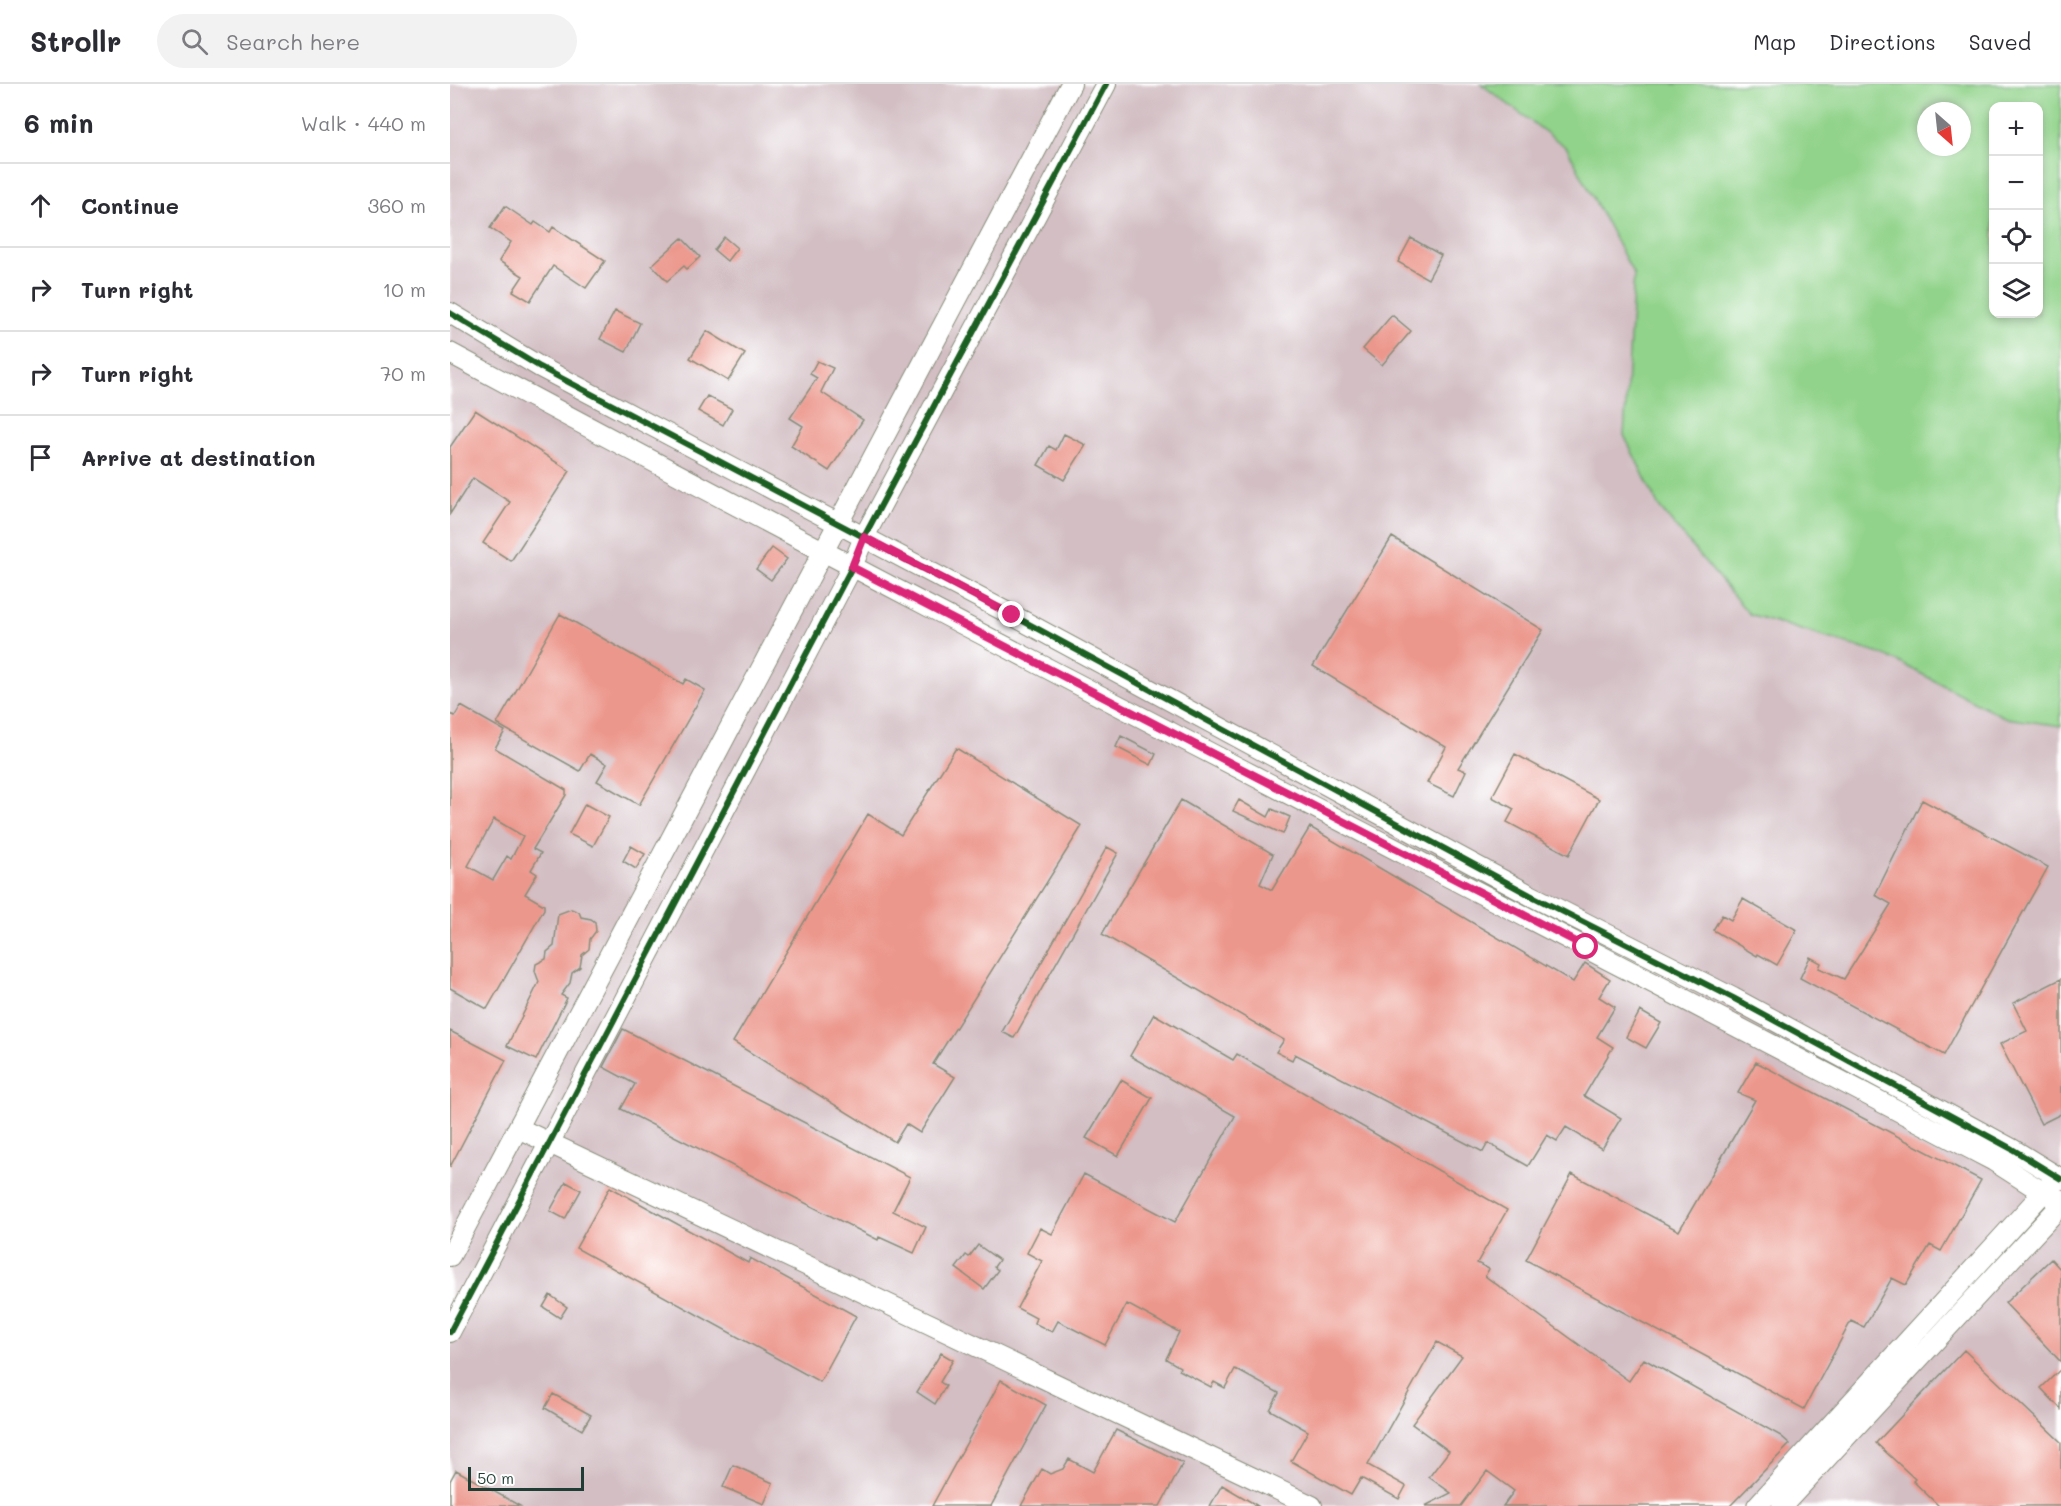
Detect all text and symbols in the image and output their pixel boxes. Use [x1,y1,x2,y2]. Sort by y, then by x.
search box [157,14,577,68]
text: Strollr [30,23,121,59]
icon: search [178,25,211,58]
text: Search here [226,27,360,56]
text: Map [1753,28,1796,55]
text: Directions [1829,28,1936,55]
text: Saved [1969,28,2031,55]
north arrow [1917,102,1971,156]
map controls [1989,102,2043,318]
button: + [1989,102,2043,156]
text: 6 min [24,106,93,140]
text: Walk · 440 m [301,110,426,136]
button: − [1989,156,2043,210]
icon: ahead [24,189,57,222]
text: Continue [81,191,179,220]
text: 360 m [368,192,426,218]
button: locate [1989,210,2043,264]
button: layers [1989,264,2043,318]
icon: right [24,273,57,306]
text: Turn right [81,275,193,304]
text: 10 m [382,276,426,302]
icon: right [24,357,57,390]
text: Turn right [81,359,193,388]
text: 70 m [380,360,426,386]
icon: arrive [24,441,57,474]
text: Arrive at destination [81,443,316,472]
route end [998,601,1024,627]
route start [1572,933,1598,959]
scale bar [468,1464,584,1492]
text: 50 m [477,1467,514,1488]

